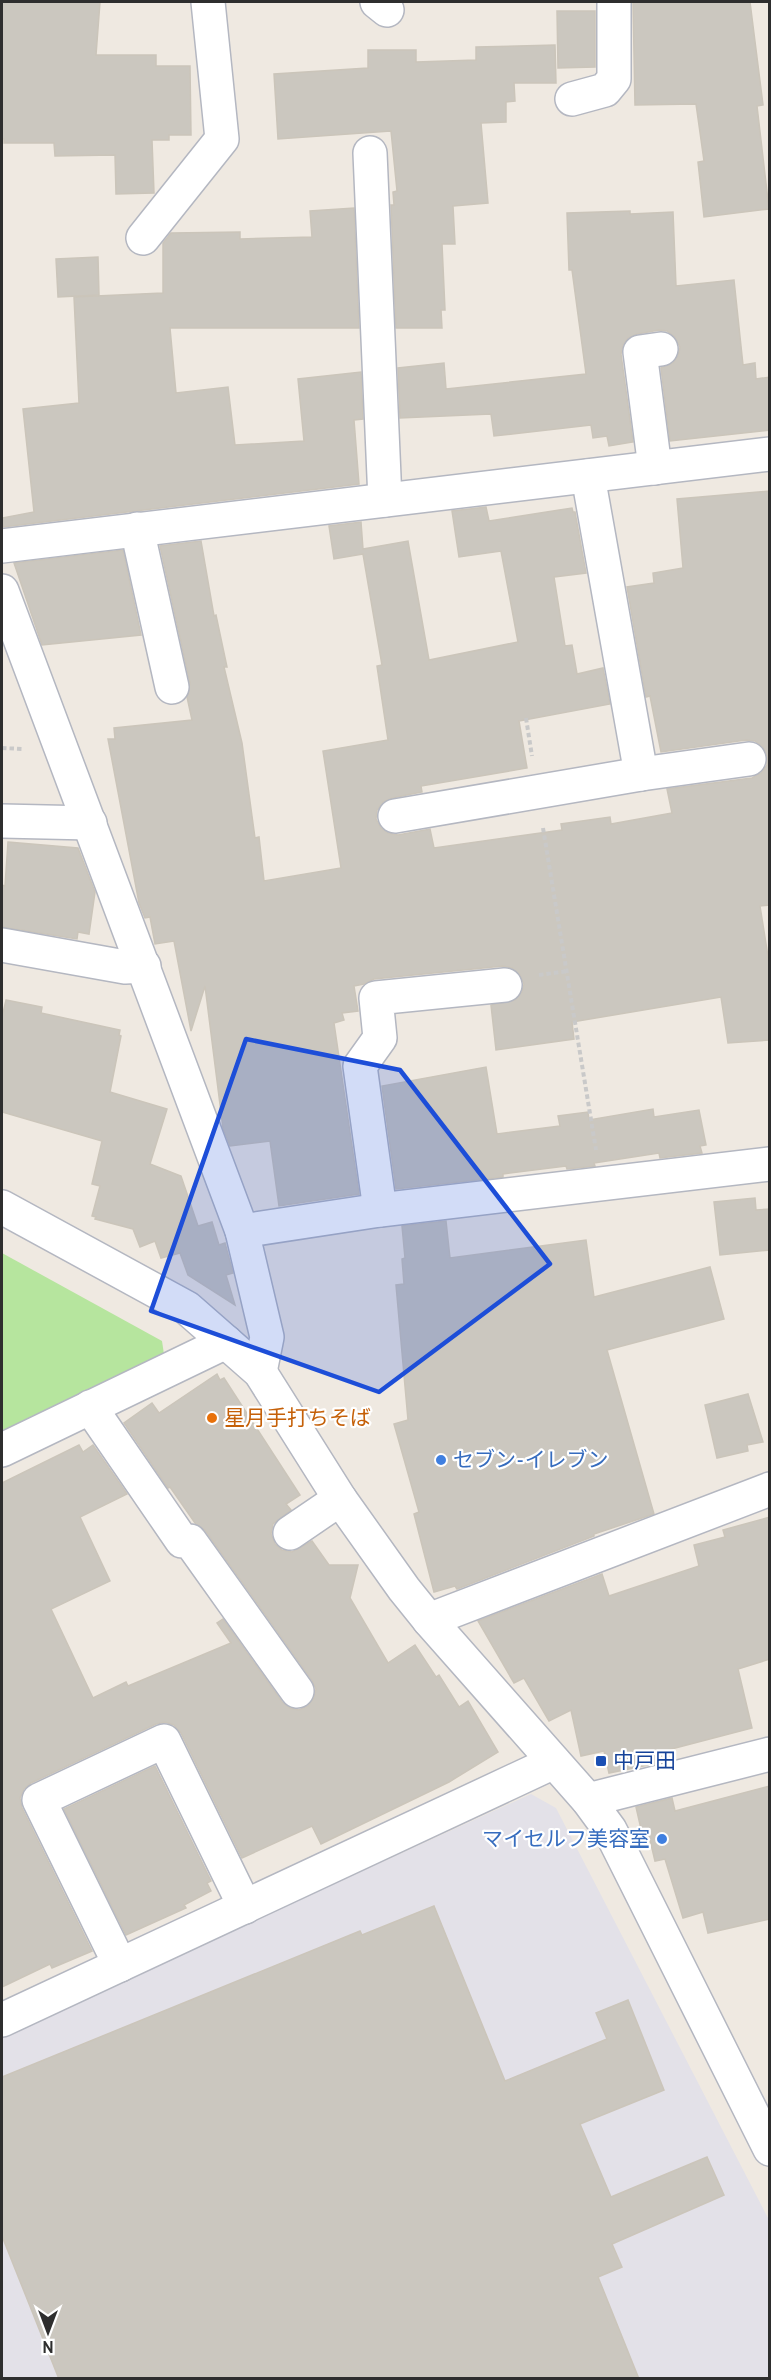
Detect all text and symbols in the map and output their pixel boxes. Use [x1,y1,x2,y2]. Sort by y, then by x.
place label: 星月手打ちそば [224,1406,371,1433]
marker: 星月手打ちそば [205,1411,219,1425]
place label: セブン-イレブン [453,1448,608,1475]
marker: セブン-イレブン [434,1453,448,1467]
place label: 中戸田 [613,1749,676,1776]
marker: 中戸田 [594,1754,608,1768]
place label: マイセルフ美容室 [482,1827,650,1854]
marker: マイセルフ美容室 [655,1832,669,1846]
north arrow [18,2302,78,2362]
text: N [42,2335,54,2355]

